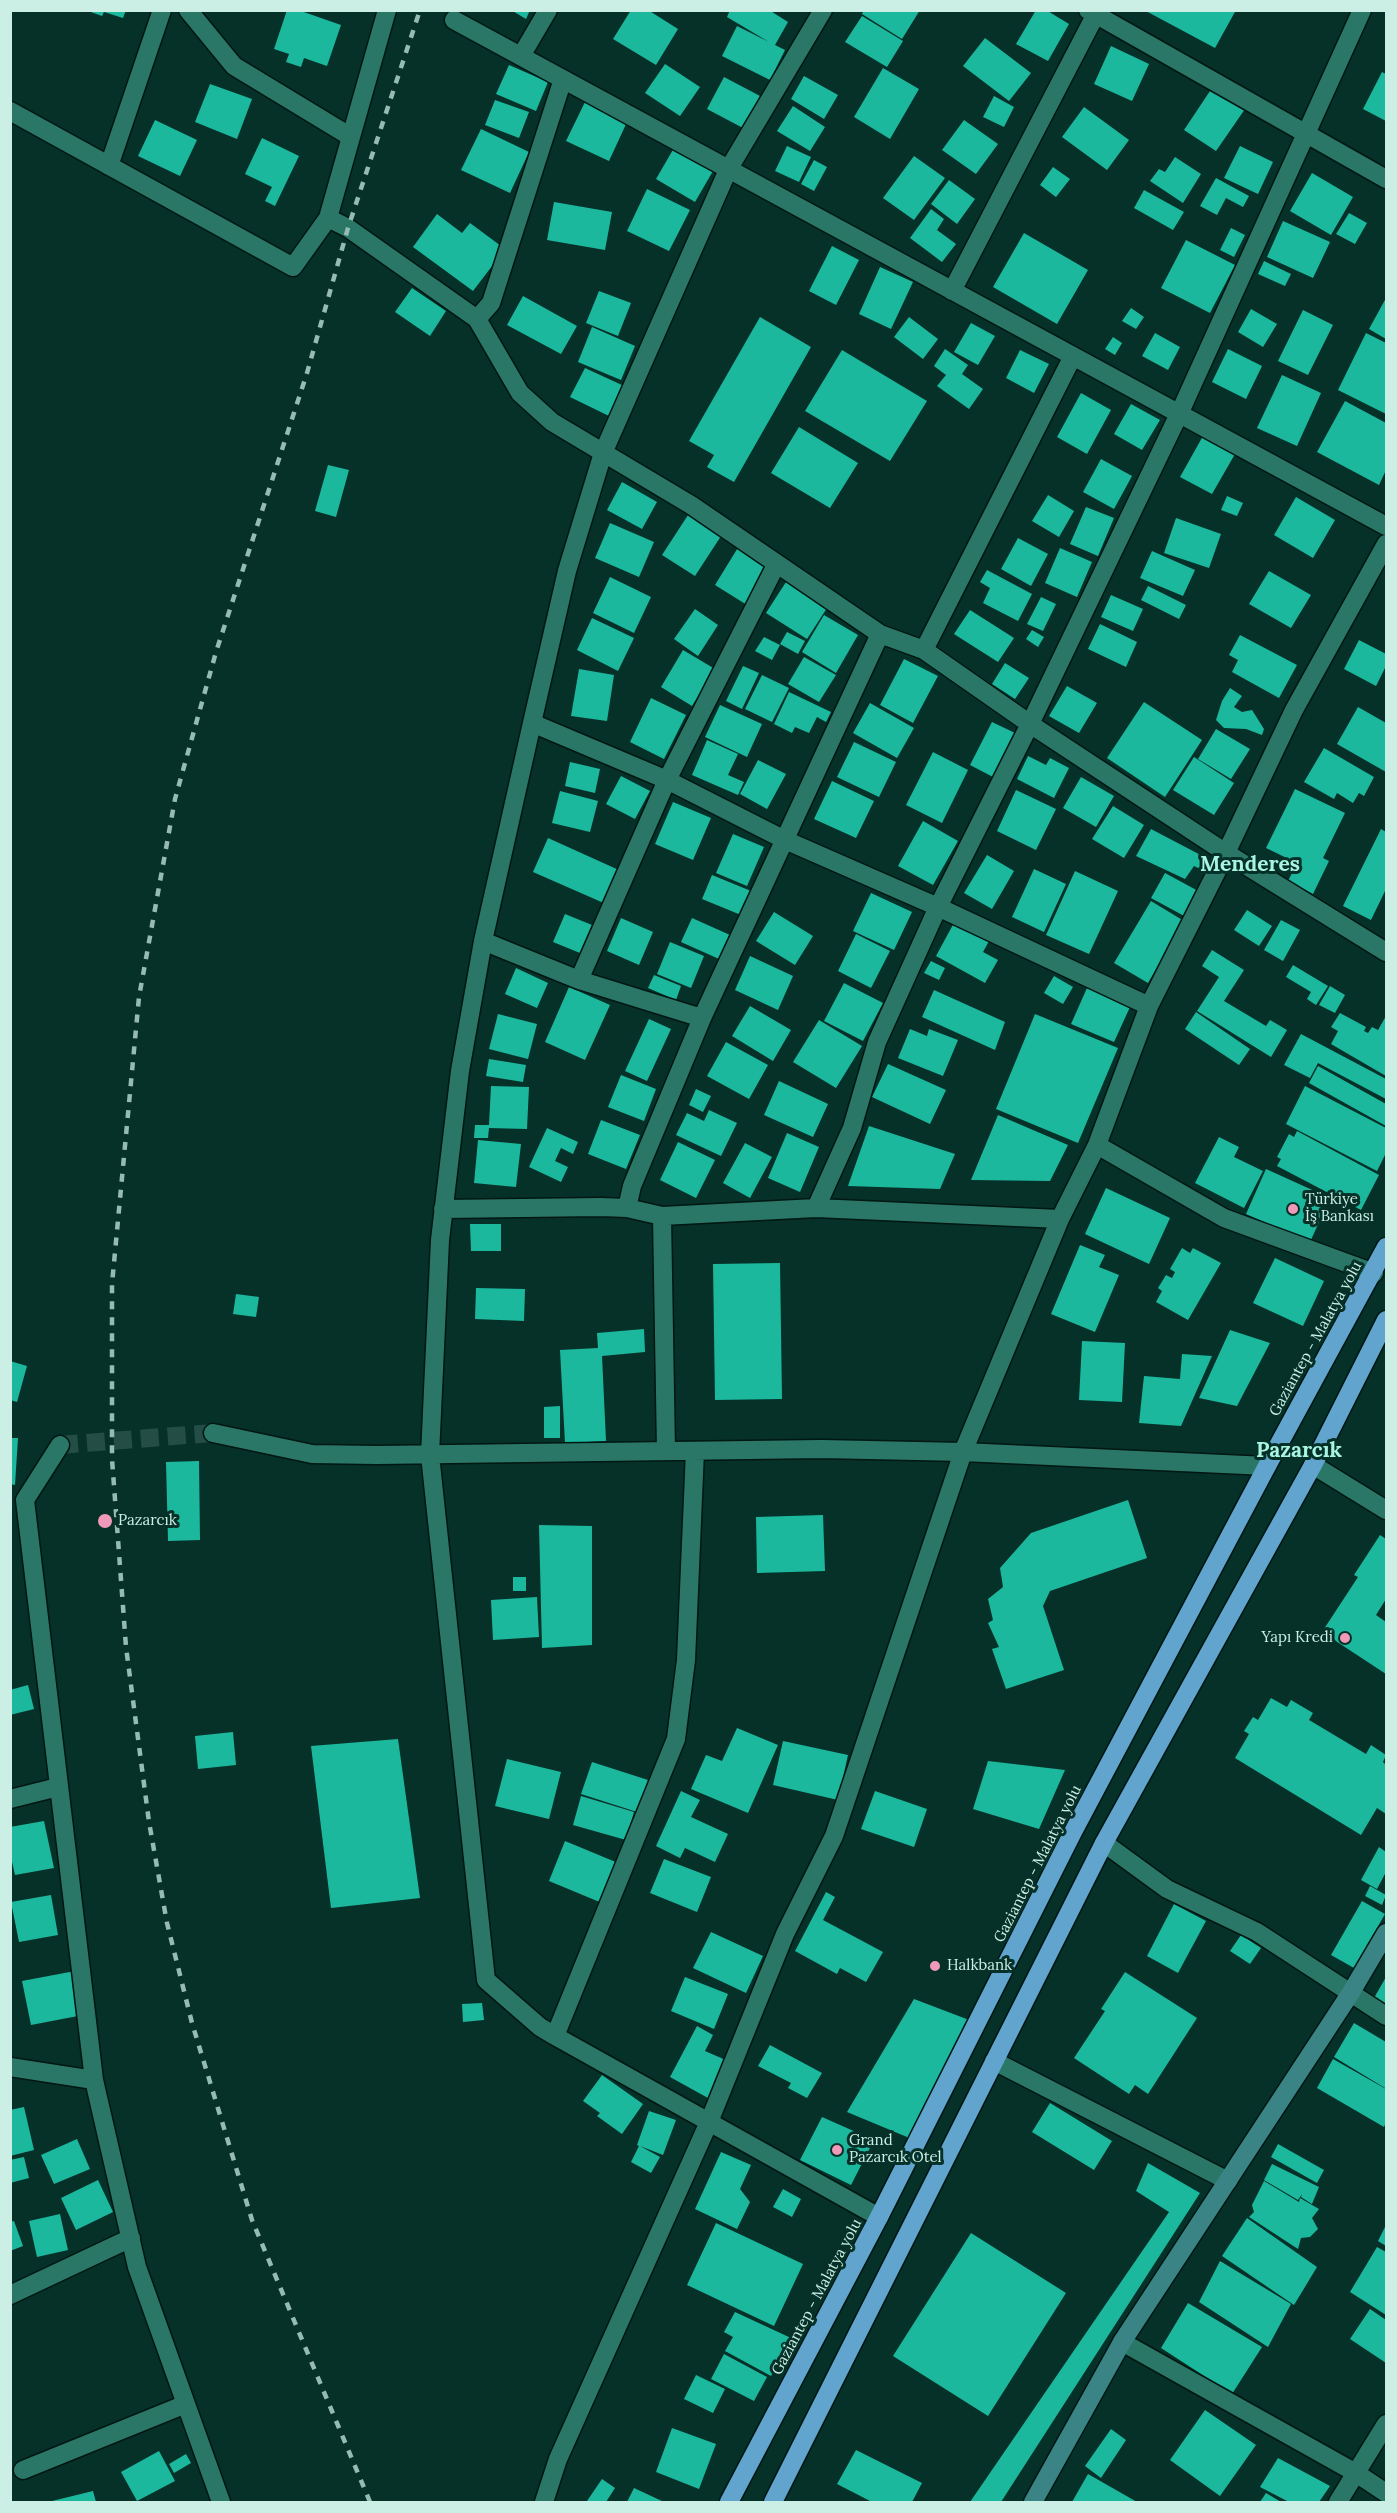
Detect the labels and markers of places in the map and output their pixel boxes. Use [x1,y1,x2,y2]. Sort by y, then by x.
place label: Türkiye İş Bankası [1305,1191,1374,1226]
marker: Türkiye İş Bankası [1286,1202,1300,1216]
marker: Pazarcık [96,1512,114,1530]
place label: Pazarcık [118,1512,177,1530]
place label: Yapı Kredi [1261,1629,1333,1647]
marker: Yapı Kredi [1338,1631,1352,1645]
place label: Halkbank [947,1957,1012,1975]
marker: Halkbank [928,1959,942,1973]
place label: Grand Pazarcık Otel [849,2132,942,2167]
marker: Grand Pazarcık Otel [830,2143,844,2157]

